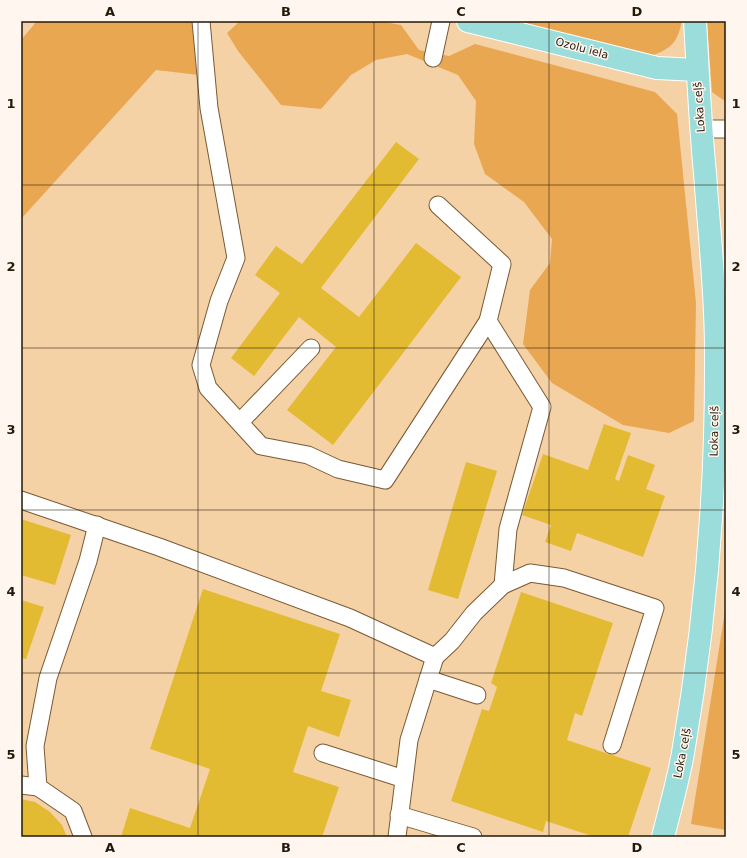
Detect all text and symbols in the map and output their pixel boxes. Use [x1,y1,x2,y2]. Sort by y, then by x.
text: A [105,4,115,19]
text: B [281,4,291,19]
text: C [456,4,466,19]
text: D [632,4,643,19]
street label: Ozolu iela [554,35,610,62]
street label: Loka ceļš [691,81,708,133]
text: 1 [6,96,16,111]
text: 1 [731,96,741,111]
text: 2 [6,259,16,274]
text: 2 [731,259,741,274]
street label: Loka ceļš [708,405,721,456]
text: 3 [6,422,16,437]
text: 3 [731,422,741,437]
text: 4 [6,584,16,599]
text: 4 [731,584,741,599]
street label: Loka ceļš [671,727,694,779]
text: 5 [6,747,16,762]
text: 5 [731,747,741,762]
text: A [105,840,115,855]
text: B [281,840,291,855]
text: C [456,840,466,855]
text: D [632,840,643,855]

